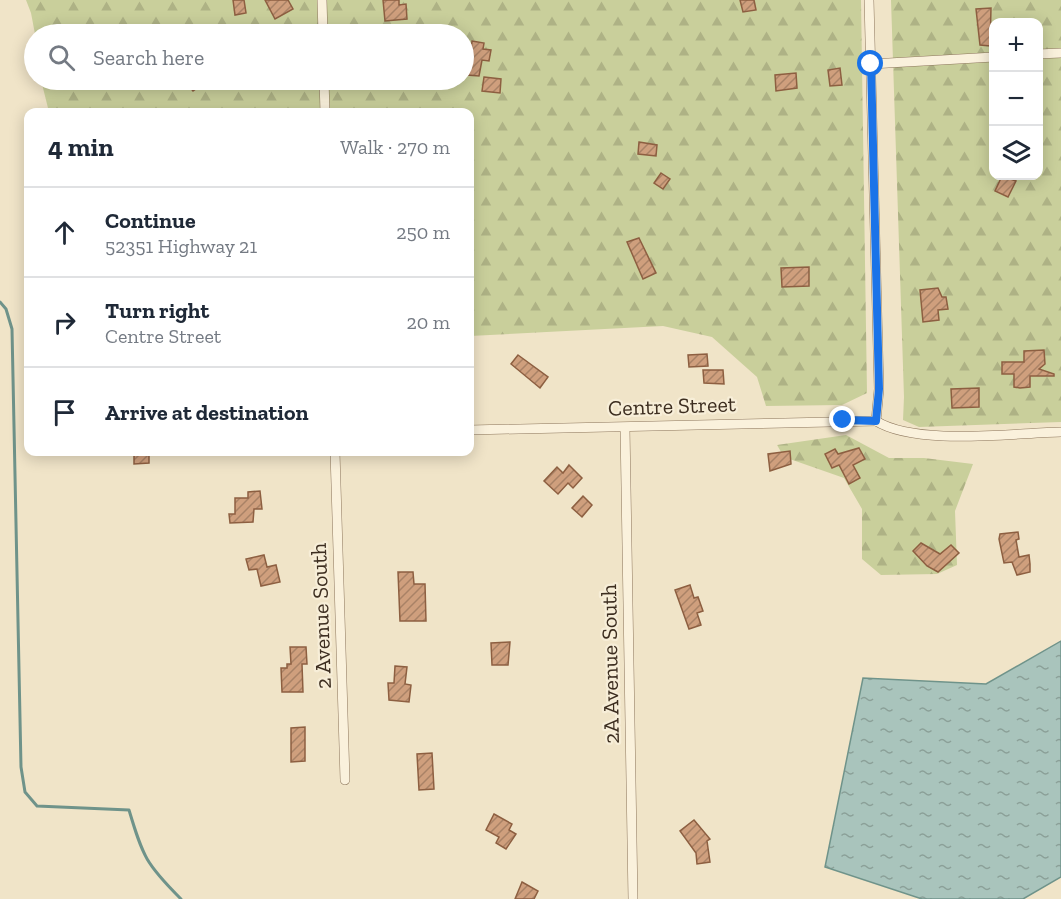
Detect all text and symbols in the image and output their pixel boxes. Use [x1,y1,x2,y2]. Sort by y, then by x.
map controls [989,18,1043,180]
button: + [989,18,1043,72]
search box [24,24,474,90]
icon: search [45,41,78,74]
text: Search here [93,44,204,71]
route start [857,50,883,76]
button: − [989,72,1043,126]
button: layers [989,126,1043,180]
text: 4 min [48,131,114,163]
text: Walk · 270 m [340,135,450,159]
text: Continue [105,207,196,234]
icon: ahead [48,216,81,249]
text: 250 m [396,220,450,244]
text: 52351 Highway 21 [105,234,257,258]
text: Turn right [105,297,209,324]
icon: right [48,306,81,339]
text: 20 m [406,310,450,334]
text: Centre Street [105,324,221,348]
street label: Centre Street [608,390,737,422]
icon: arrive [48,396,81,429]
text: Arrive at destination [105,399,308,426]
route end [829,406,855,432]
street label: 2 Avenue South [305,542,337,690]
street label: 2A Avenue South [595,583,625,744]

